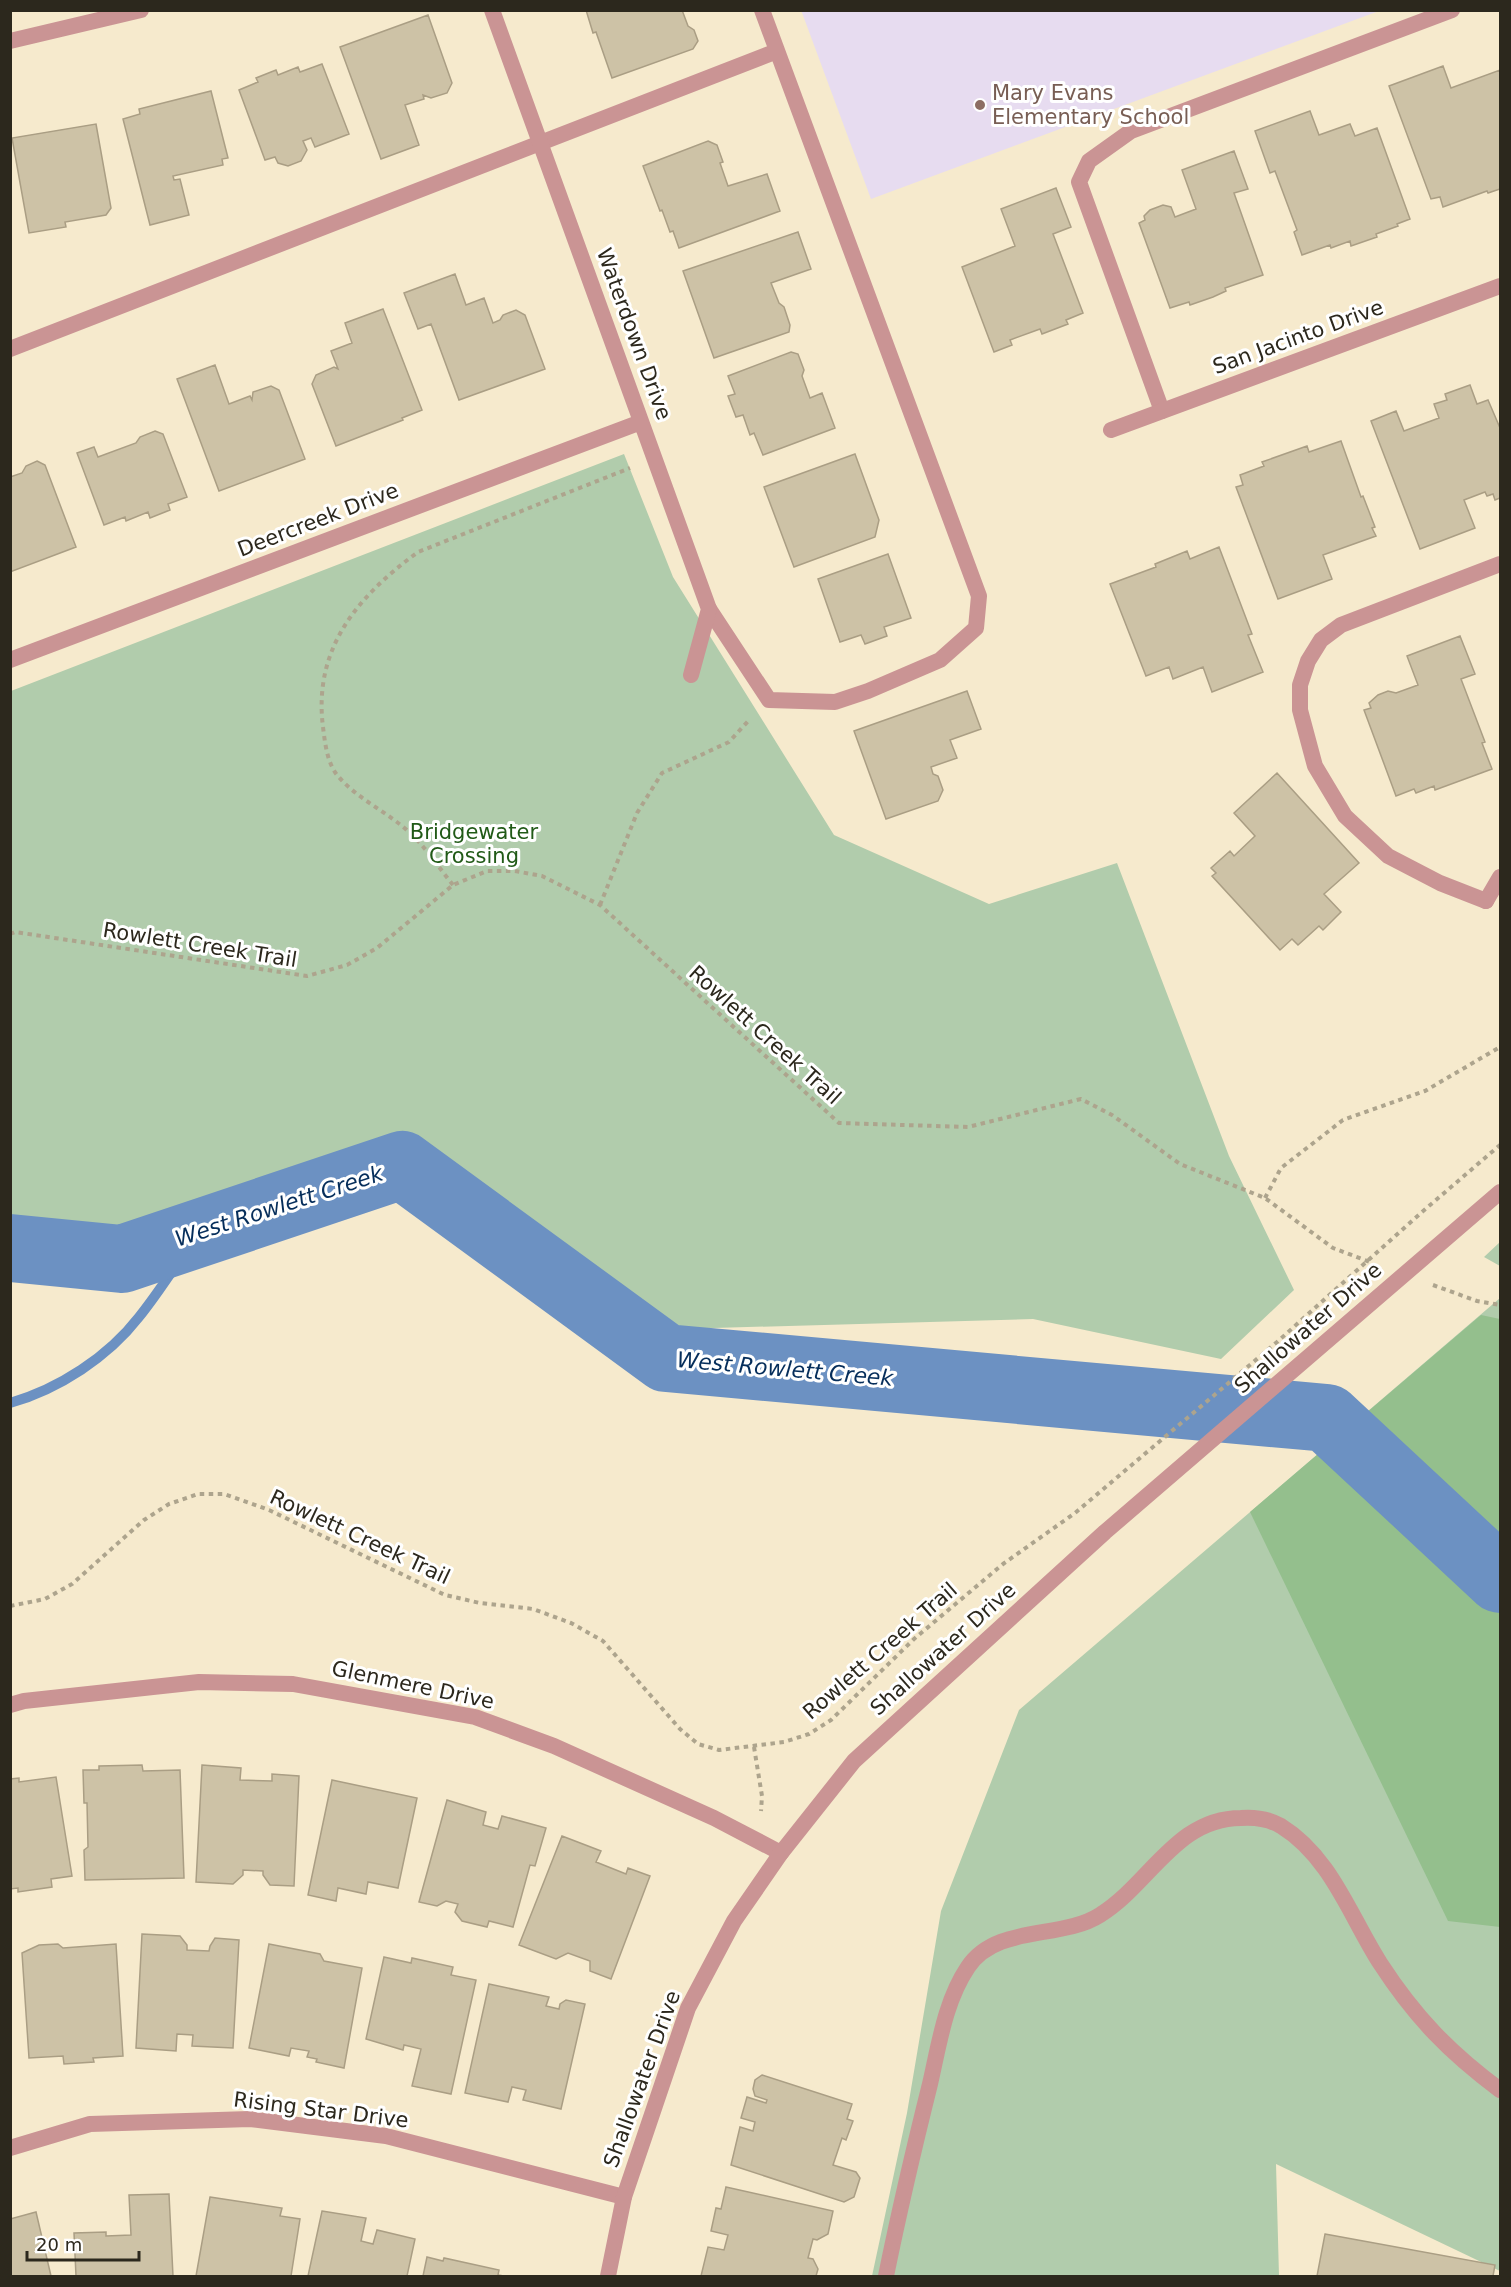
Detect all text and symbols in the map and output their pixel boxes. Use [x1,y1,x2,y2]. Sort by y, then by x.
place label: Mary Evans Elementary School [992,81,1189,129]
marker: Mary Evans Elementary School [973,98,987,112]
street label: Waterdown Drive [592,245,676,423]
street label: San Jacinto Drive [1209,295,1387,379]
street label: Deercreek Drive [234,478,402,562]
park label: Bridgewater Crossing [410,820,539,868]
street label: Rowlett Creek Trail [101,918,299,972]
street label: Rowlett Creek Trail [684,961,846,1109]
water label: West Rowlett Creek [172,1160,387,1251]
street label: Shallowater Drive [1230,1258,1386,1398]
water label: West Rowlett Creek [676,1347,896,1391]
street label: Rowlett Creek Trail [266,1485,454,1589]
street label: Rowlett Creek Trail [798,1578,962,1724]
street label: Shallowater Drive [866,1578,1020,1720]
street label: Glenmere Drive [330,1656,496,1714]
street label: Shallowater Drive [599,1987,685,2171]
street label: Rising Star Drive [232,2087,410,2133]
scale bar [27,2224,140,2262]
text: 20 m [36,2234,82,2255]

